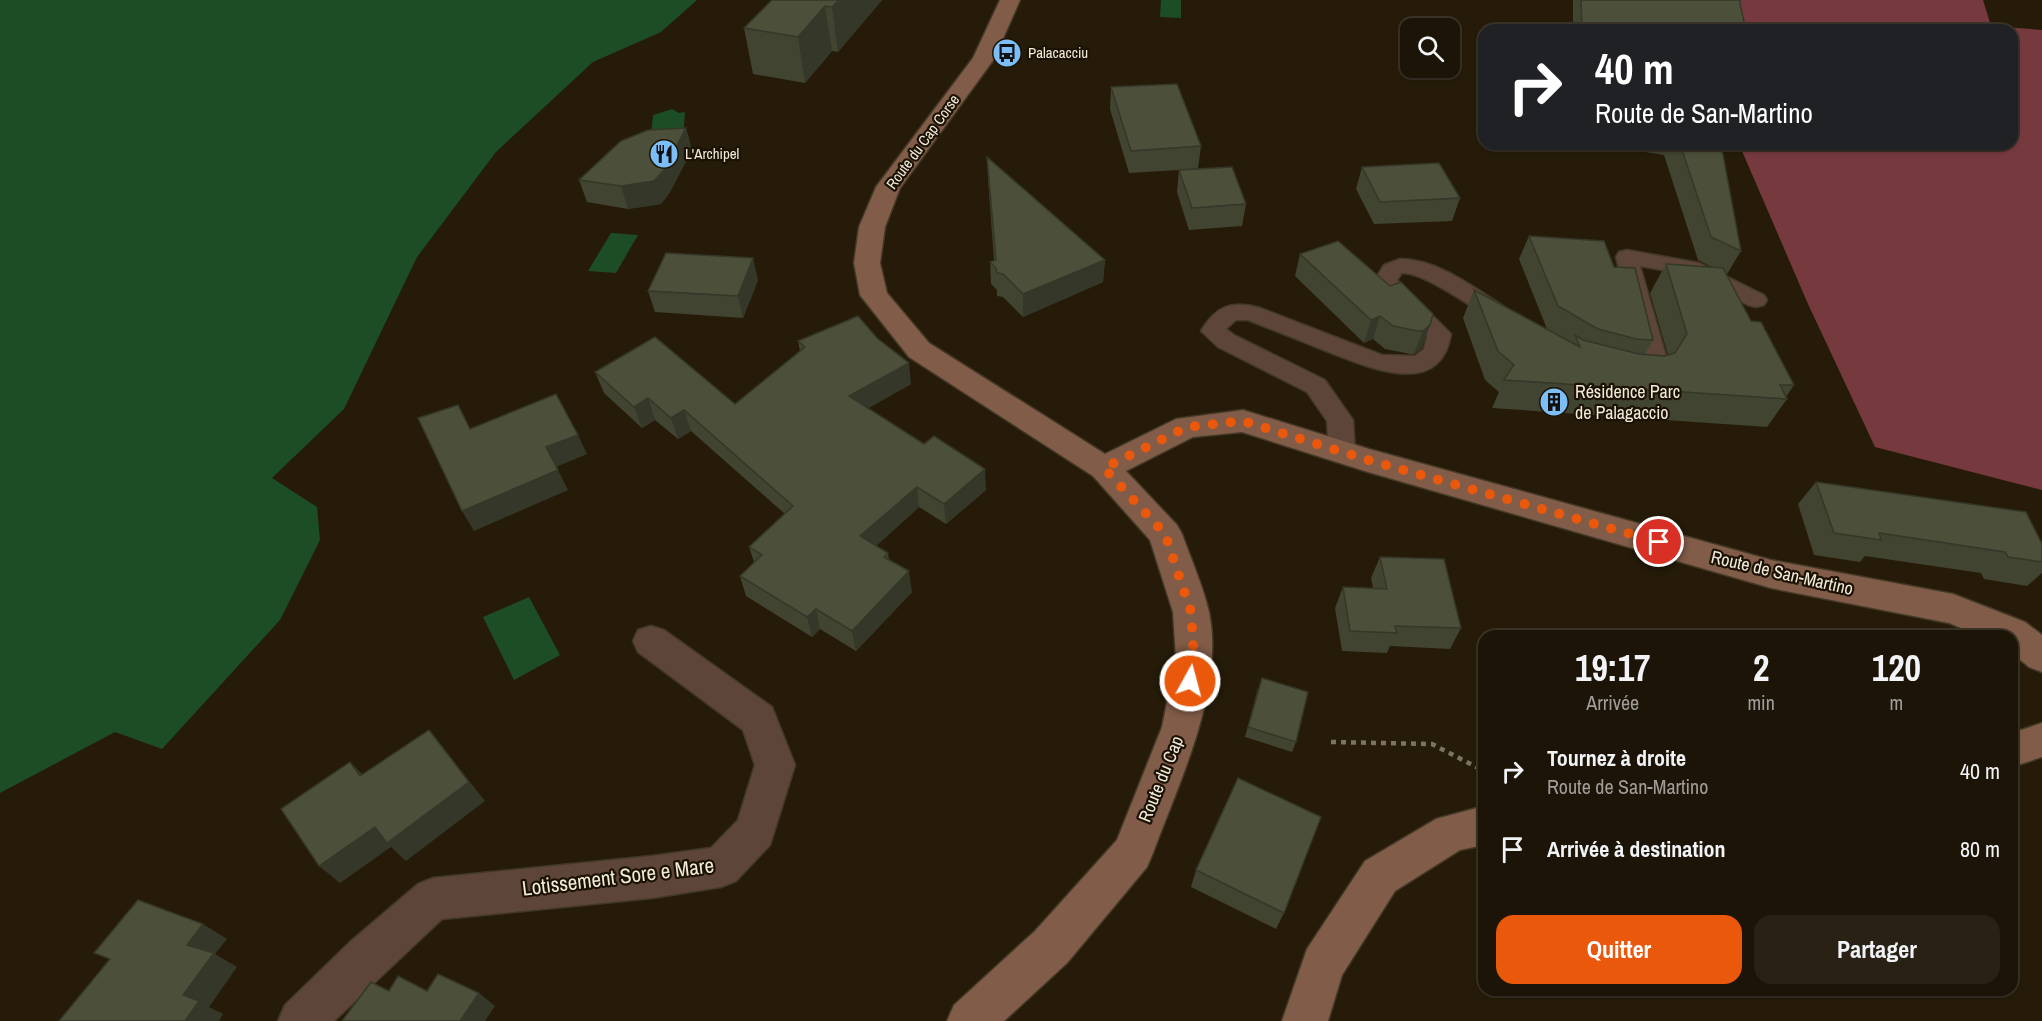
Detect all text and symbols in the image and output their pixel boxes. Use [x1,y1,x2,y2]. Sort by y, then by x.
map controls [1400,18,1460,78]
button: search [1400,18,1460,78]
bus stop icon: Palacacciu [991,37,1023,69]
text: 40 m [1595,41,1674,97]
place label: Palacacciu [1028,42,1088,63]
icon: right [1496,48,1574,126]
street label: Route du Cap Corse [881,90,964,193]
text: Route de San-Martino [1595,95,1813,131]
restaurant icon: L'Archipel [648,138,680,170]
place label: L'Archipel [685,143,739,164]
place label: Résidence Parc de Palagaccio [1575,379,1680,425]
building icon: Résidence Parc de Palagaccio [1538,386,1570,418]
pin [1633,516,1684,567]
icon: arrive [1642,525,1675,558]
street label: Route de San-Martino [1709,544,1856,601]
text: 19:17 [1575,644,1650,692]
text: 2 [1753,644,1769,692]
text: 120 [1872,644,1921,692]
position arrow [1158,649,1222,713]
text: Arrivée [1586,689,1639,716]
text: min [1747,689,1775,716]
text: m [1890,689,1903,716]
street label: Route du Cap [1132,732,1189,826]
text: Tournez à droite [1547,743,1686,773]
icon: right [1496,755,1529,788]
text: 40 m [1960,756,2000,786]
text: Route de San-Martino [1547,773,1708,800]
icon: arrive [1496,833,1529,866]
text: Arrivée à destination [1547,834,1725,864]
text: 80 m [1960,834,2000,864]
street label: Lotissement Sore e Mare [520,850,716,903]
button: Quitter [1496,915,1742,984]
button: Partager [1754,915,2000,984]

